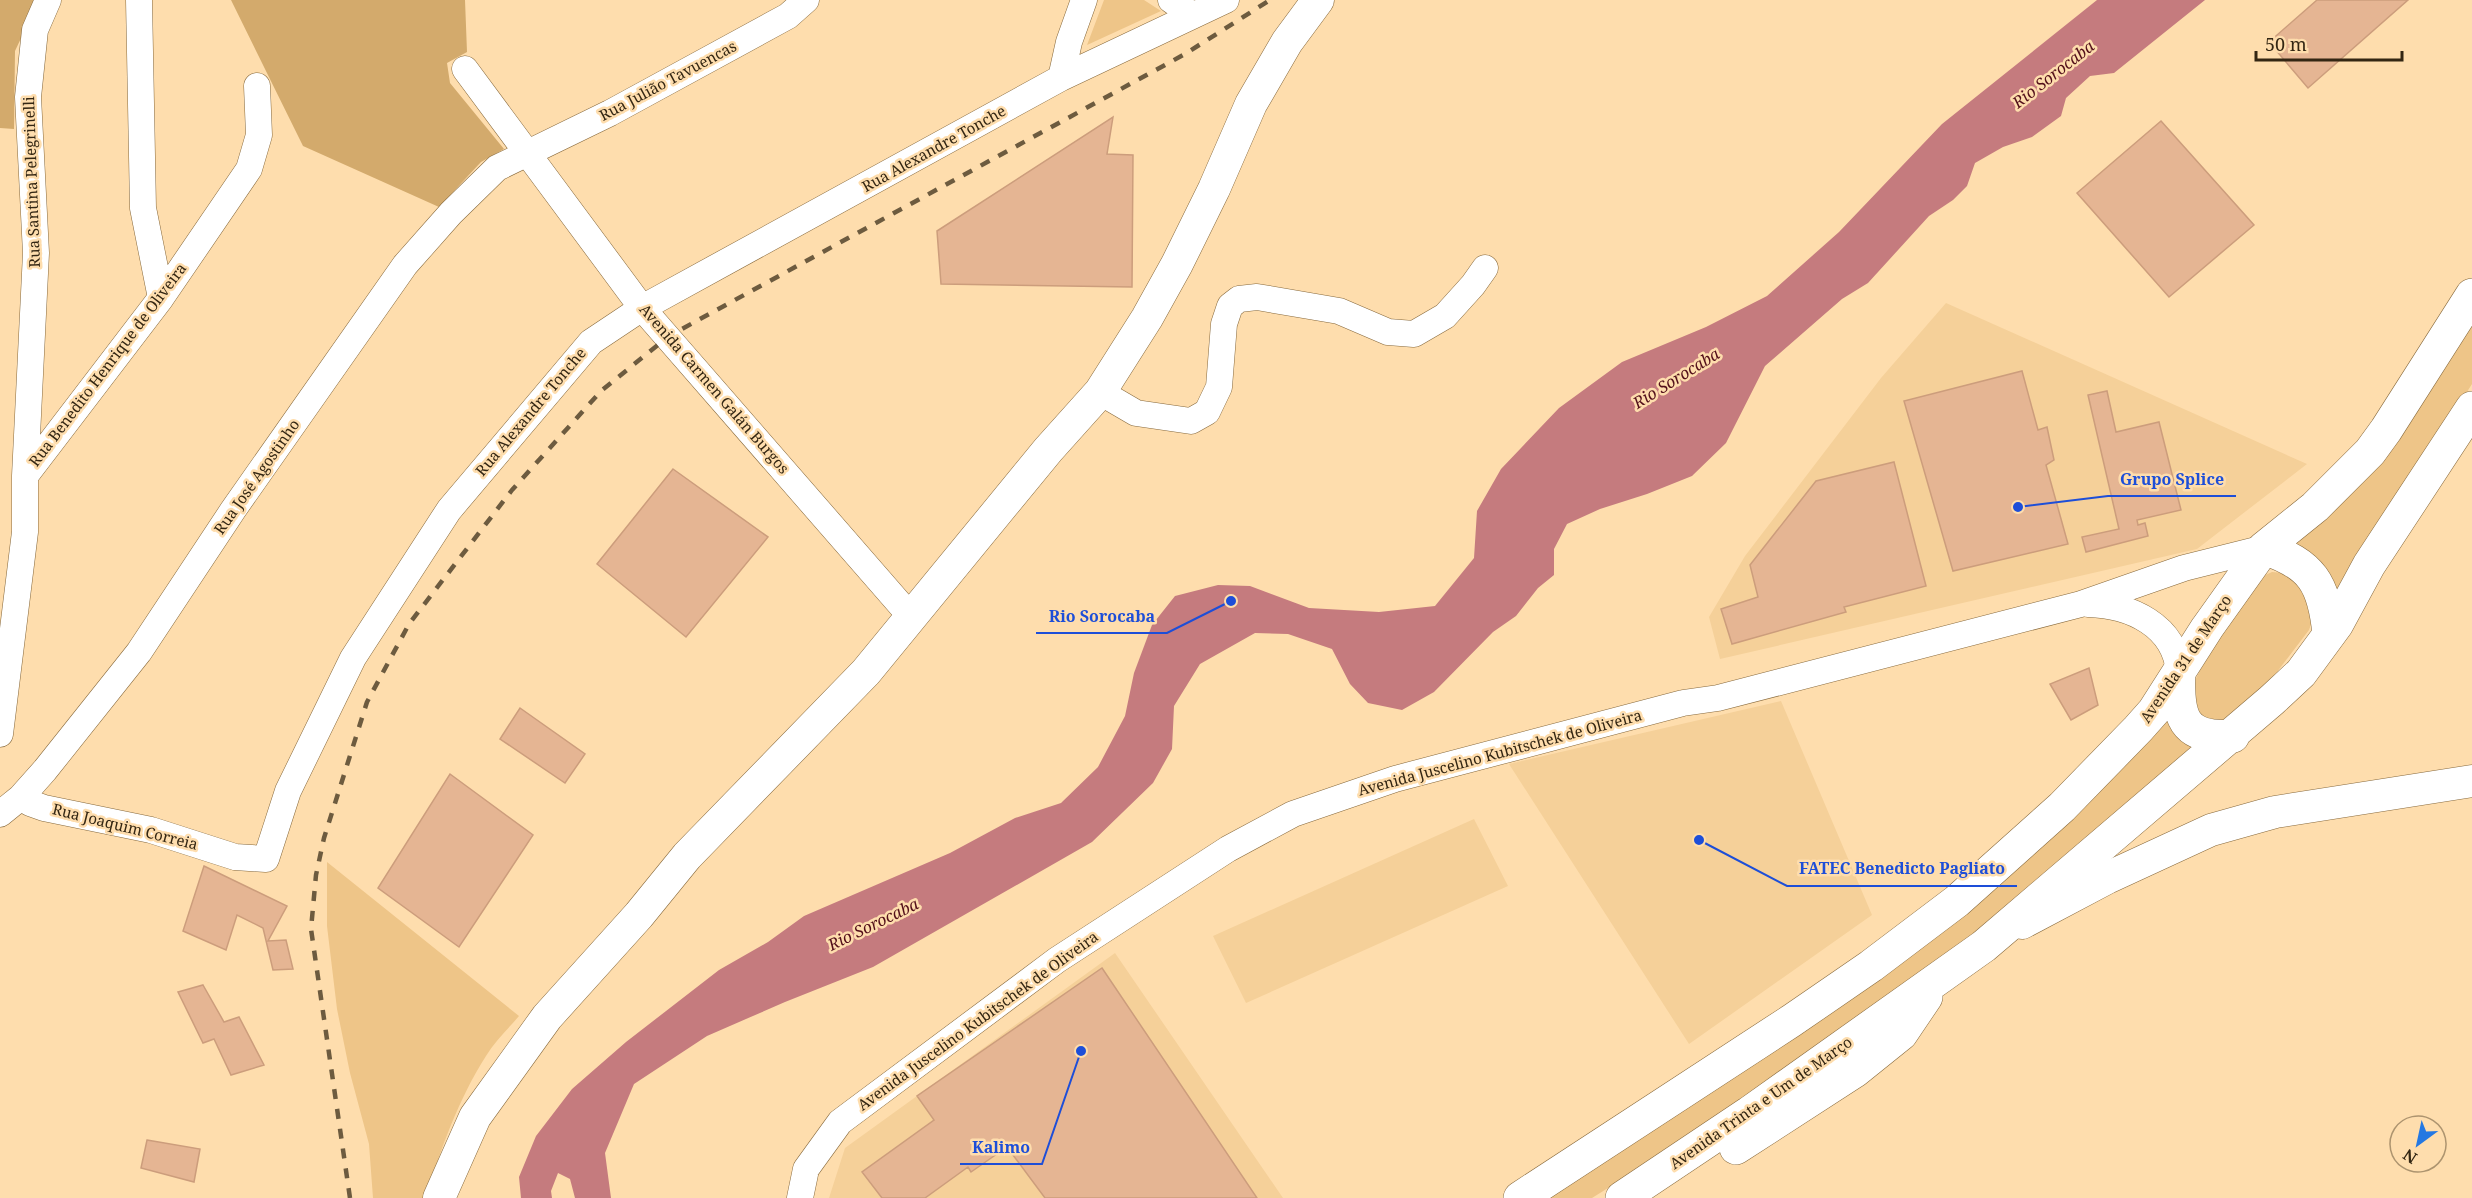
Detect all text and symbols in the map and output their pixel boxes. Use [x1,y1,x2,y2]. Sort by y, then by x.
scale bar [2256,24,2402,62]
text: 50 m [2265,32,2307,56]
street label: Rua Julião Tavuencas [595,35,740,125]
water label: Rio Sorocaba [2007,35,2099,114]
street label: Rua Santina Pelegrinelli [18,96,44,268]
street label: Rua Alexandre Tonche [858,100,1009,196]
street label: Rua Benedito Henrique de Oliveira [24,259,190,470]
street label: Avenida Carmen Galán Burgos [635,299,794,478]
water label: Rio Sorocaba [1628,342,1724,414]
street label: Rua Alexandre Tonche [471,343,590,480]
street label: Rua José Agostinho [209,415,303,538]
callout: Grupo Splice [2108,462,2236,496]
text: Grupo Splice [2120,468,2224,490]
street label: Avenida 31 de Março [2135,591,2235,726]
callout: Rio Sorocaba [1036,599,1167,633]
text: Rio Sorocaba [1049,605,1156,627]
street label: Avenida Juscelino Kubitschek de Oliveira [1356,704,1644,800]
street label: Rua Joaquim Correia [51,798,200,854]
callout: FATEC Benedicto Pagliato [1787,852,2017,886]
text: FATEC Benedicto Pagliato [1799,857,2005,879]
water label: Rio Sorocaba [823,892,923,956]
street label: Avenida Juscelino Kubitschek de Oliveira [853,926,1102,1114]
street label: Avenida Trinta e Um de Março [1665,1031,1856,1173]
north arrow [2388,1114,2448,1174]
callout: Kalimo [960,1130,1042,1164]
text: Kalimo [972,1136,1030,1158]
text: N [2398,1144,2421,1169]

